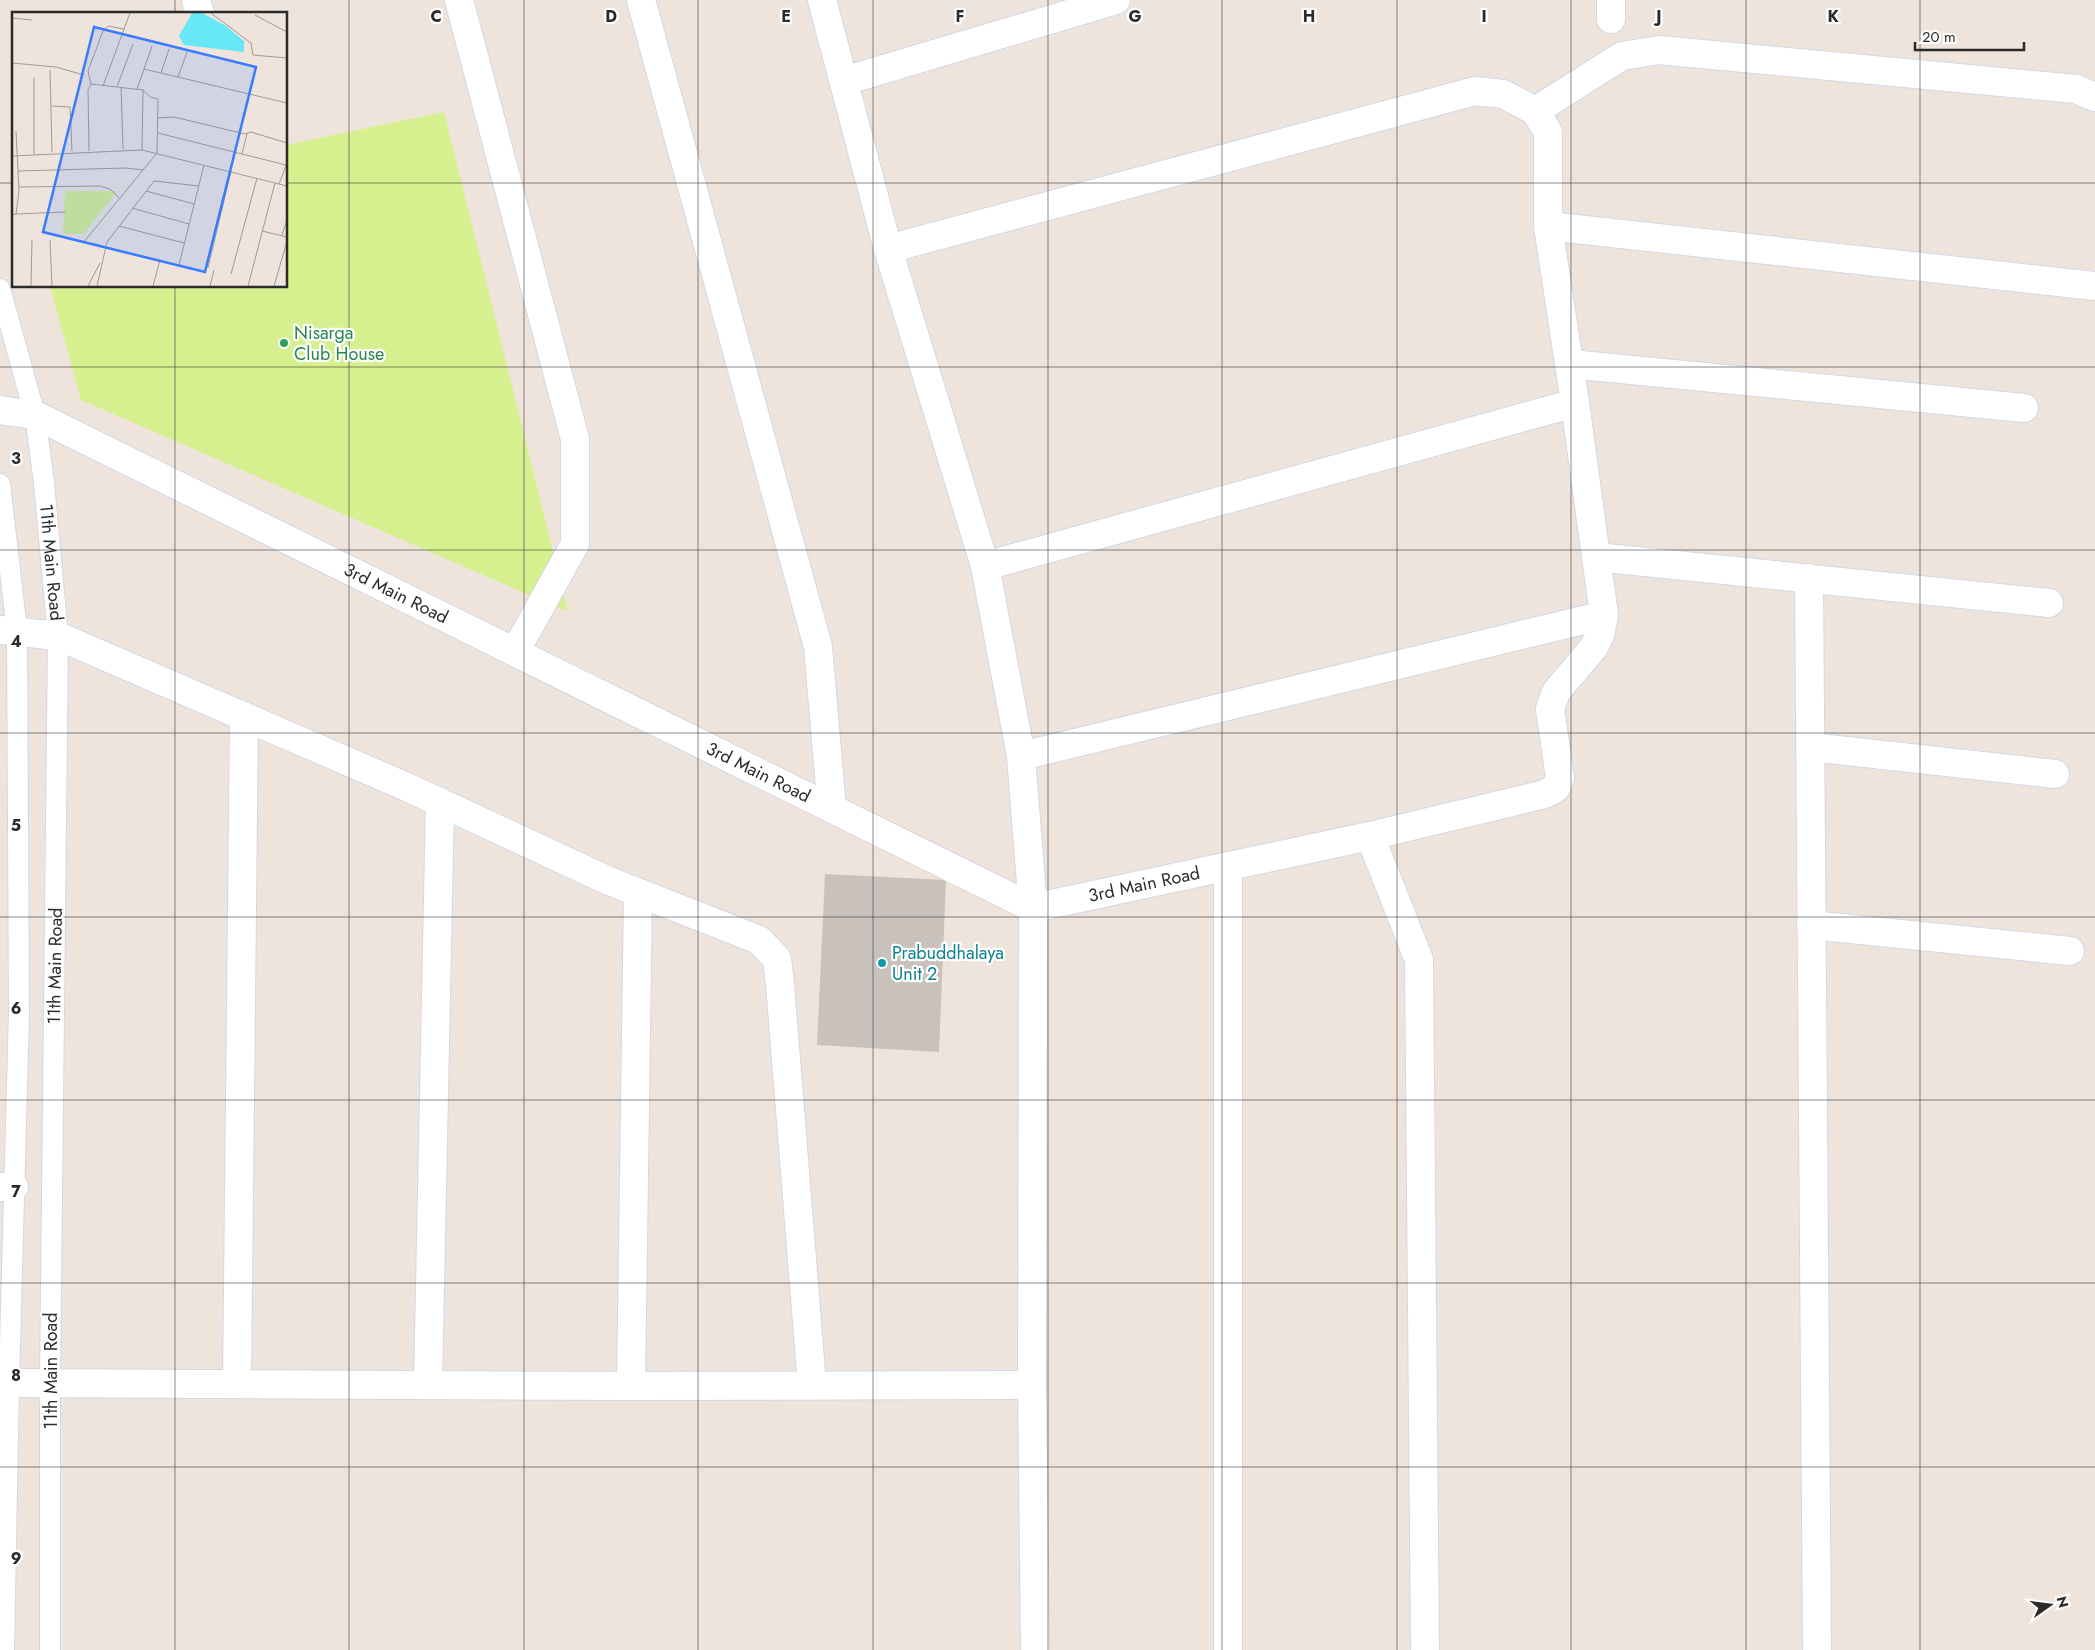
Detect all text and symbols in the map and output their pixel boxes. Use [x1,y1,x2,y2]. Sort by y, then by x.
text: C [430,5,442,28]
text: D [605,5,617,28]
text: E [781,5,791,28]
text: F [956,5,964,28]
text: G [1128,5,1142,28]
text: H [1303,5,1315,28]
text: I [1481,5,1487,28]
text: J [1653,5,1662,28]
text: K [1827,5,1839,28]
inset map [12,12,288,288]
scale bar [1915,20,2024,52]
text: 20 m [1922,26,1956,48]
place label: Nisarga Club House [294,320,384,367]
marker: Nisarga Club House [278,337,290,349]
text: 3 [11,447,21,470]
street label: 11th Main Road [33,503,70,622]
street label: 3rd Main Road [339,557,453,630]
text: 4 [10,630,22,653]
street label: 3rd Main Road [702,736,815,809]
text: 5 [11,814,21,837]
street label: 3rd Main Road [1086,860,1202,909]
street label: 11th Main Road [41,907,69,1025]
place label: Prabuddhalaya Unit 2 [892,940,1004,987]
marker: Prabuddhalaya Unit 2 [876,957,888,969]
text: 6 [11,997,21,1020]
text: 7 [11,1180,21,1203]
street label: 11th Main Road [38,1313,64,1429]
text: 8 [11,1364,21,1387]
text: 9 [11,1547,21,1570]
north arrow [2025,1580,2075,1630]
text: N [2052,1594,2074,1610]

